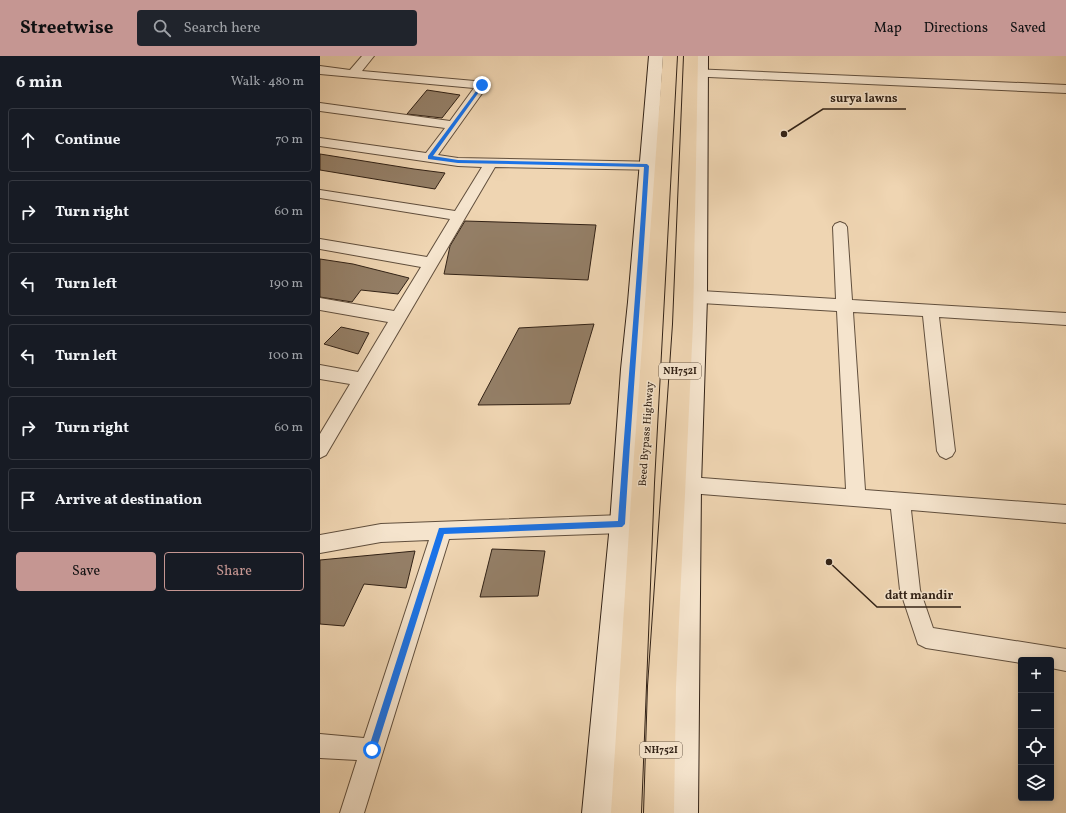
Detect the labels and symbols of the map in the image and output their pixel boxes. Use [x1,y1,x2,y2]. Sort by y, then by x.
route end [473,76,491,94]
callout: surya lawns [823,85,906,109]
text: surya lawns [830,91,898,107]
road number: NH752I [659,363,701,379]
street label: Beed Bypass Highway [636,381,658,487]
callout: datt mandir [877,583,961,607]
text: datt mandir [885,588,953,604]
route start [363,741,381,759]
road number: NH752I [640,742,682,758]

